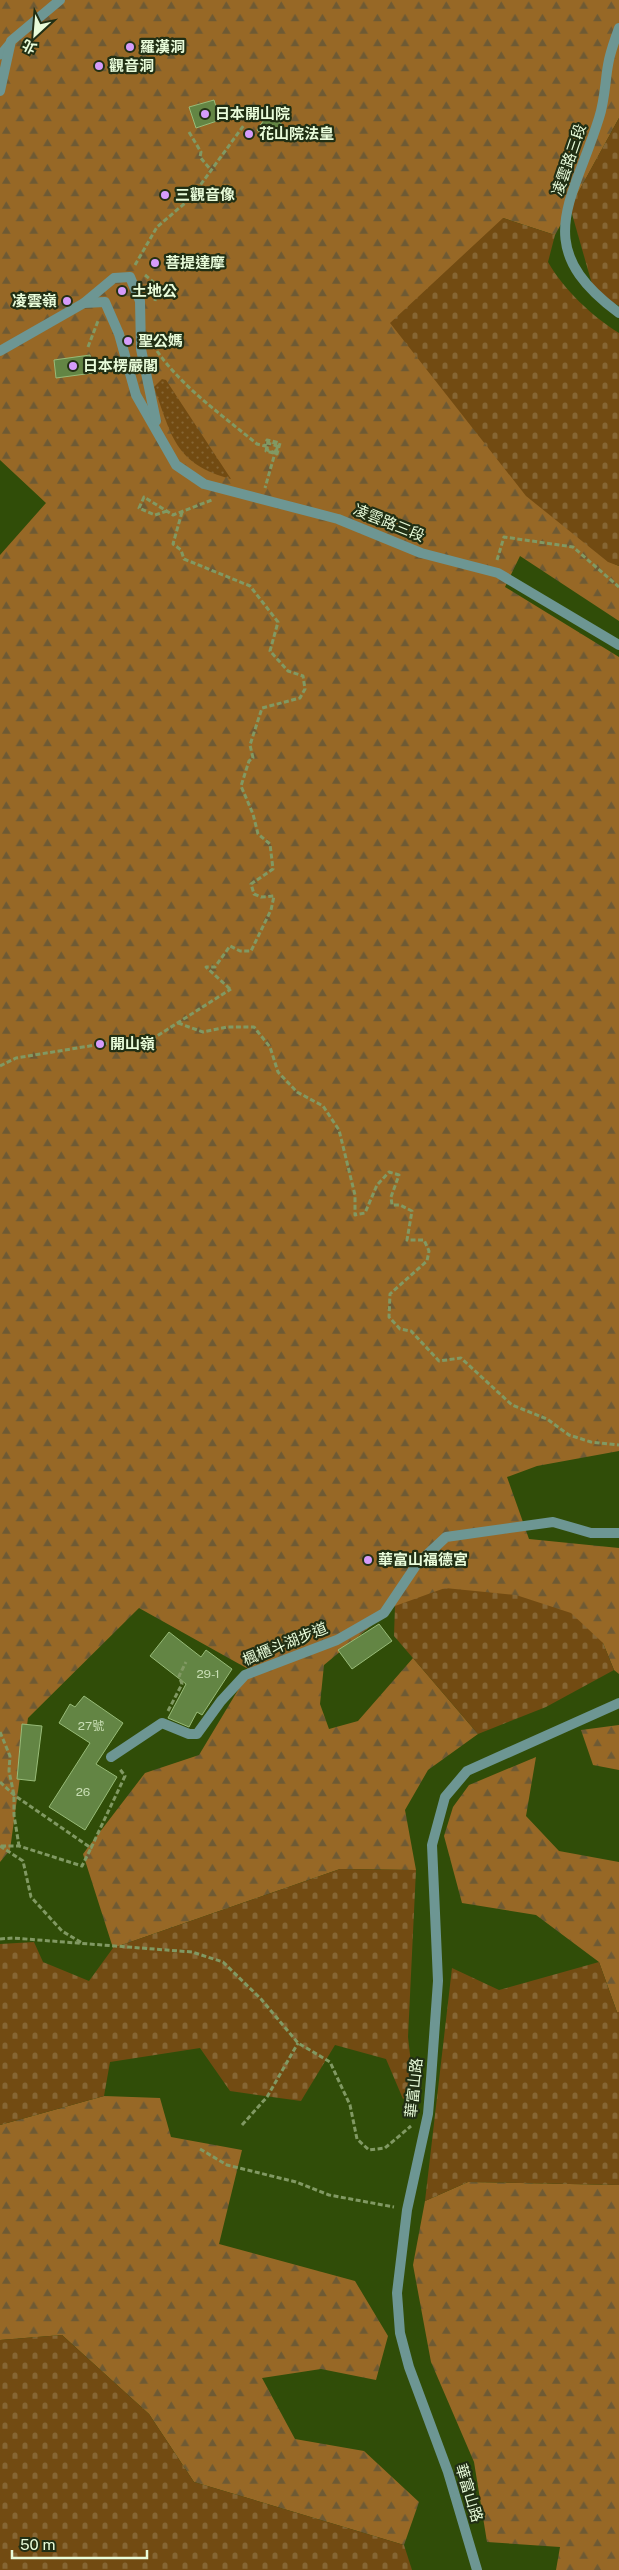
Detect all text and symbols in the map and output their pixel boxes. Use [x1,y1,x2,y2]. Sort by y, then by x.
north arrow [10,10,60,60]
text: 北 [20,36,39,57]
place label: 羅漢洞 [140,38,185,55]
marker: 羅漢洞 [124,41,136,53]
place label: 觀音洞 [109,57,154,74]
marker: 觀音洞 [93,60,105,72]
place label: 日本開山院 [215,105,290,122]
marker: 日本開山院 [199,108,211,120]
street label: 凌雲路三段 [548,122,589,198]
place label: 花山院法皇 [259,125,334,142]
marker: 花山院法皇 [243,128,255,140]
place label: 三觀音像 [175,186,235,203]
marker: 三觀音像 [159,189,171,201]
place label: 菩提達摩 [165,254,225,271]
marker: 菩提達摩 [149,257,161,269]
place label: 土地公 [132,282,177,299]
marker: 土地公 [116,285,128,297]
place label: 凌雲嶺 [12,292,57,309]
marker: 凌雲嶺 [61,295,73,307]
place label: 聖公媽 [138,332,183,349]
marker: 聖公媽 [122,335,134,347]
place label: 日本楞嚴閣 [83,357,158,374]
marker: 日本楞嚴閣 [67,360,79,372]
street label: 凌雲路三段 [351,501,427,544]
place label: 開山嶺 [110,1035,155,1052]
marker: 開山嶺 [94,1038,106,1050]
place label: 華富山福德宮 [378,1551,468,1568]
marker: 華富山福德宮 [362,1554,374,1566]
street label: 楓櫃斗湖步道 [240,1619,330,1668]
house number: 29-1 [196,1667,220,1681]
house number: 27號 [78,1719,104,1733]
house number: 26 [76,1785,90,1799]
street label: 華富山路 [402,2057,425,2119]
street label: 華富山路 [453,2462,486,2524]
scale bar [12,2528,148,2560]
text: 50 m [20,2536,55,2553]

